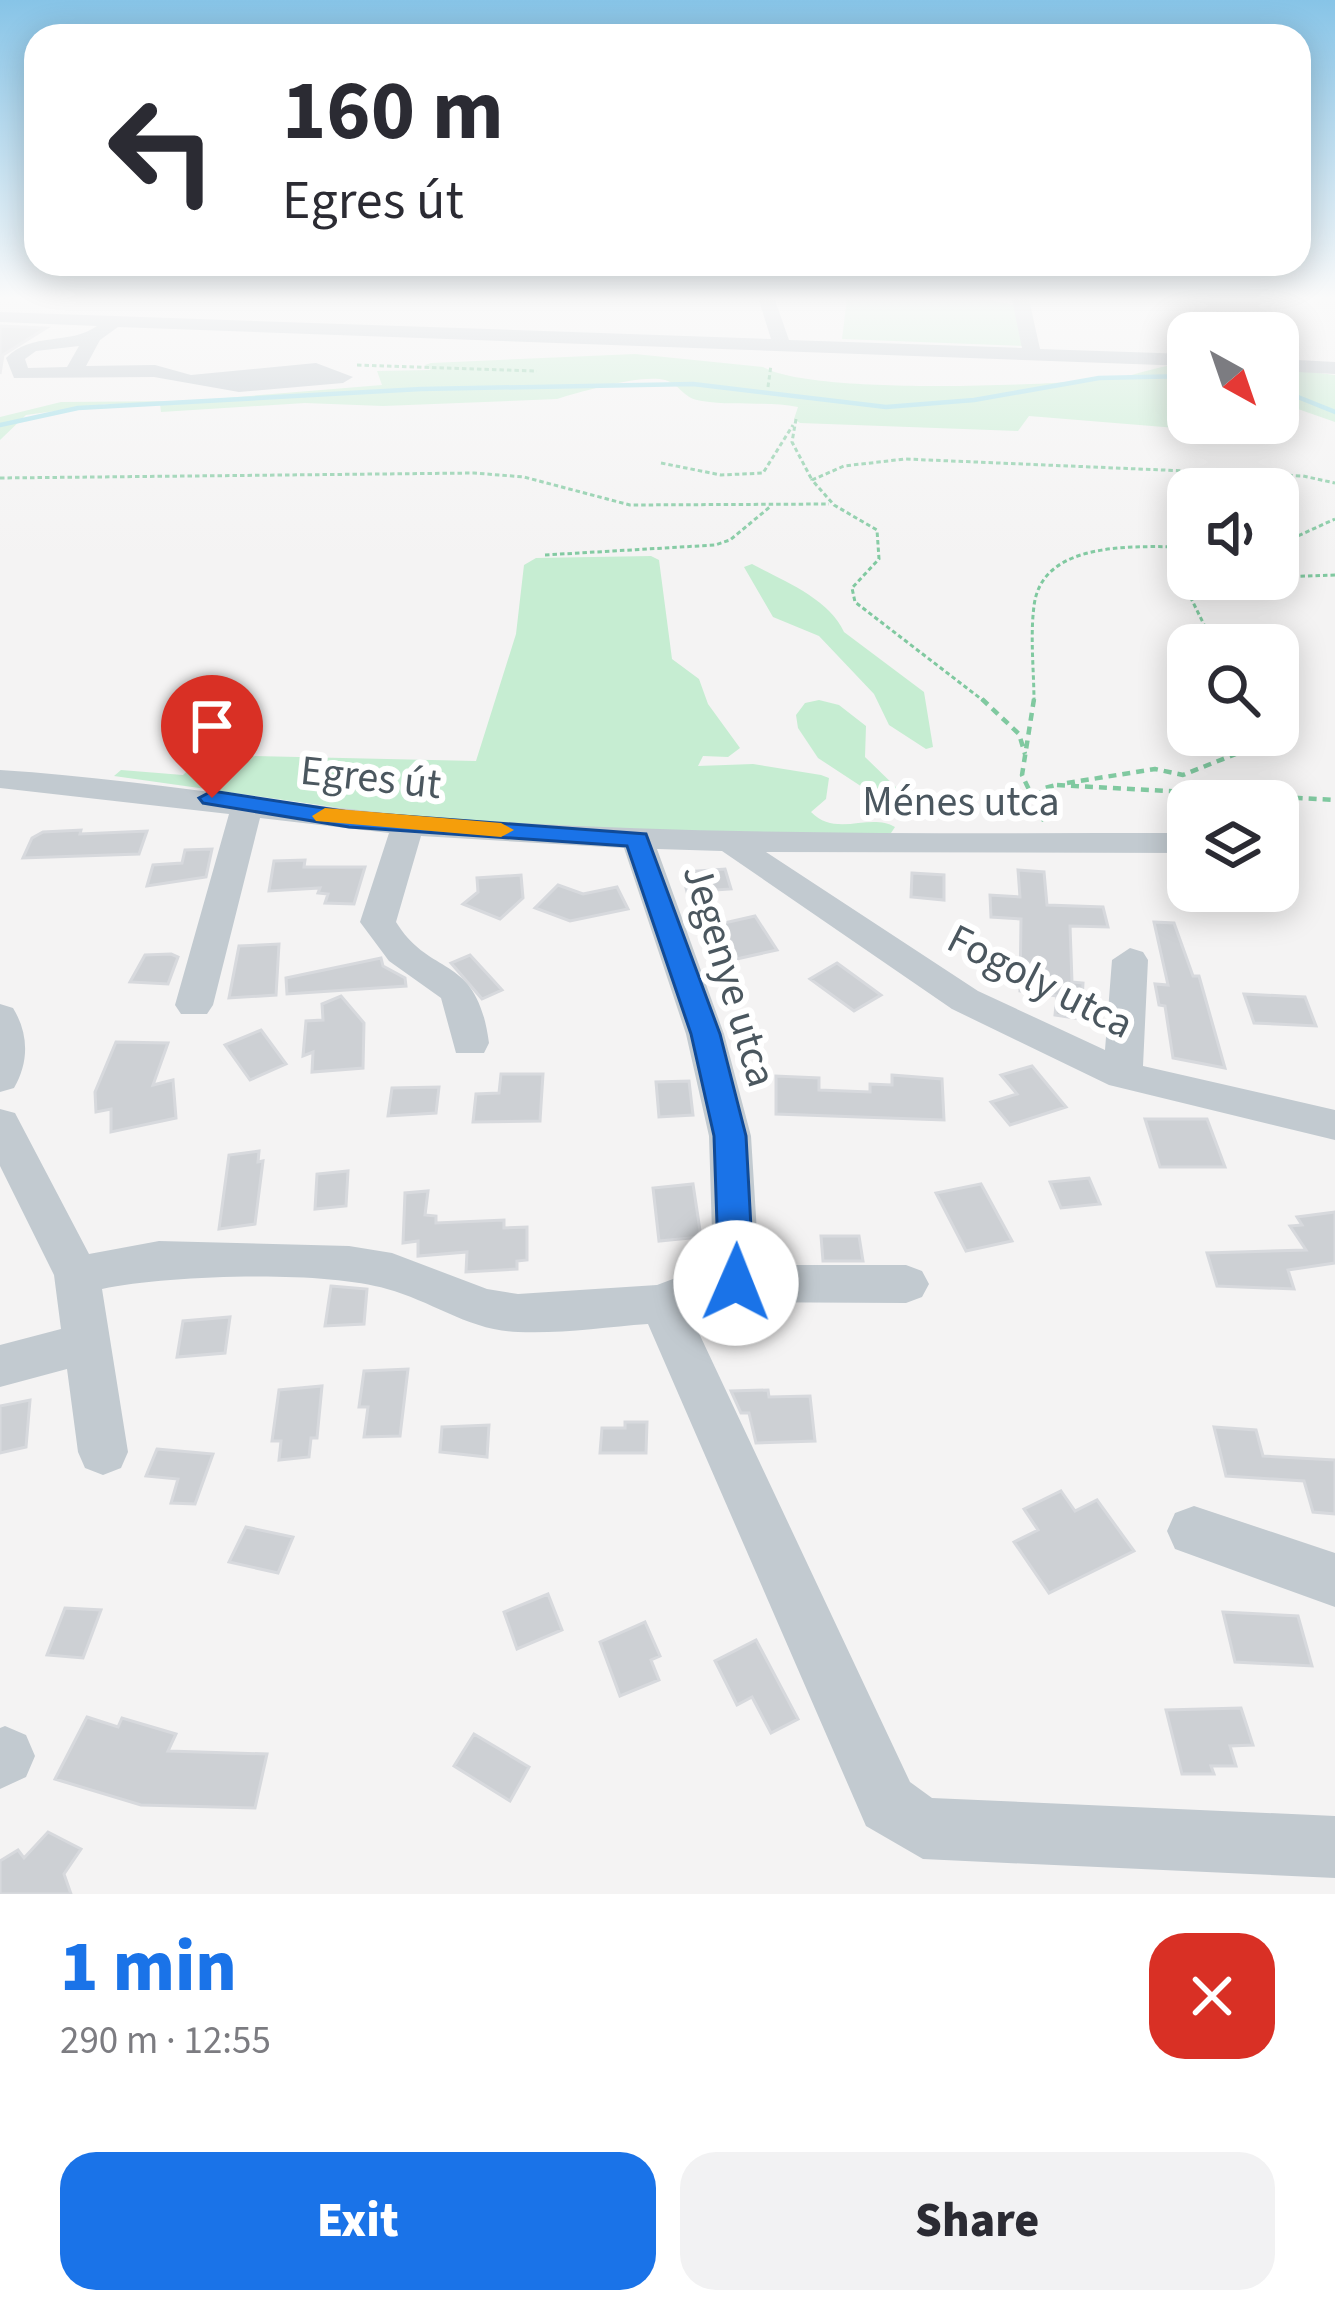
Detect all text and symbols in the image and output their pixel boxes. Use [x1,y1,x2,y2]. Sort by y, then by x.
text: 160 m [282,52,504,172]
icon: left [84,72,240,228]
text: Egres út [282,163,464,240]
north arrow [1167,312,1299,444]
map controls [1167,312,1299,912]
button: sound [1167,468,1299,600]
button: search [1167,624,1299,756]
pin [161,675,263,798]
icon: arrive [179,693,245,759]
street label: Egres út [297,741,444,815]
street label: Ménes utca [862,772,1060,832]
button: layers [1167,780,1299,912]
street label: Jegenye utca [667,857,791,1094]
street label: Fogoly utca [937,909,1143,1054]
position arrow [673,1220,799,1346]
text: 1 min [60,1916,237,2019]
button: close [1149,1933,1275,2059]
text: 290 m · 12:55 [60,2013,271,2069]
button: Exit [60,2152,656,2290]
button: Share [680,2152,1275,2290]

